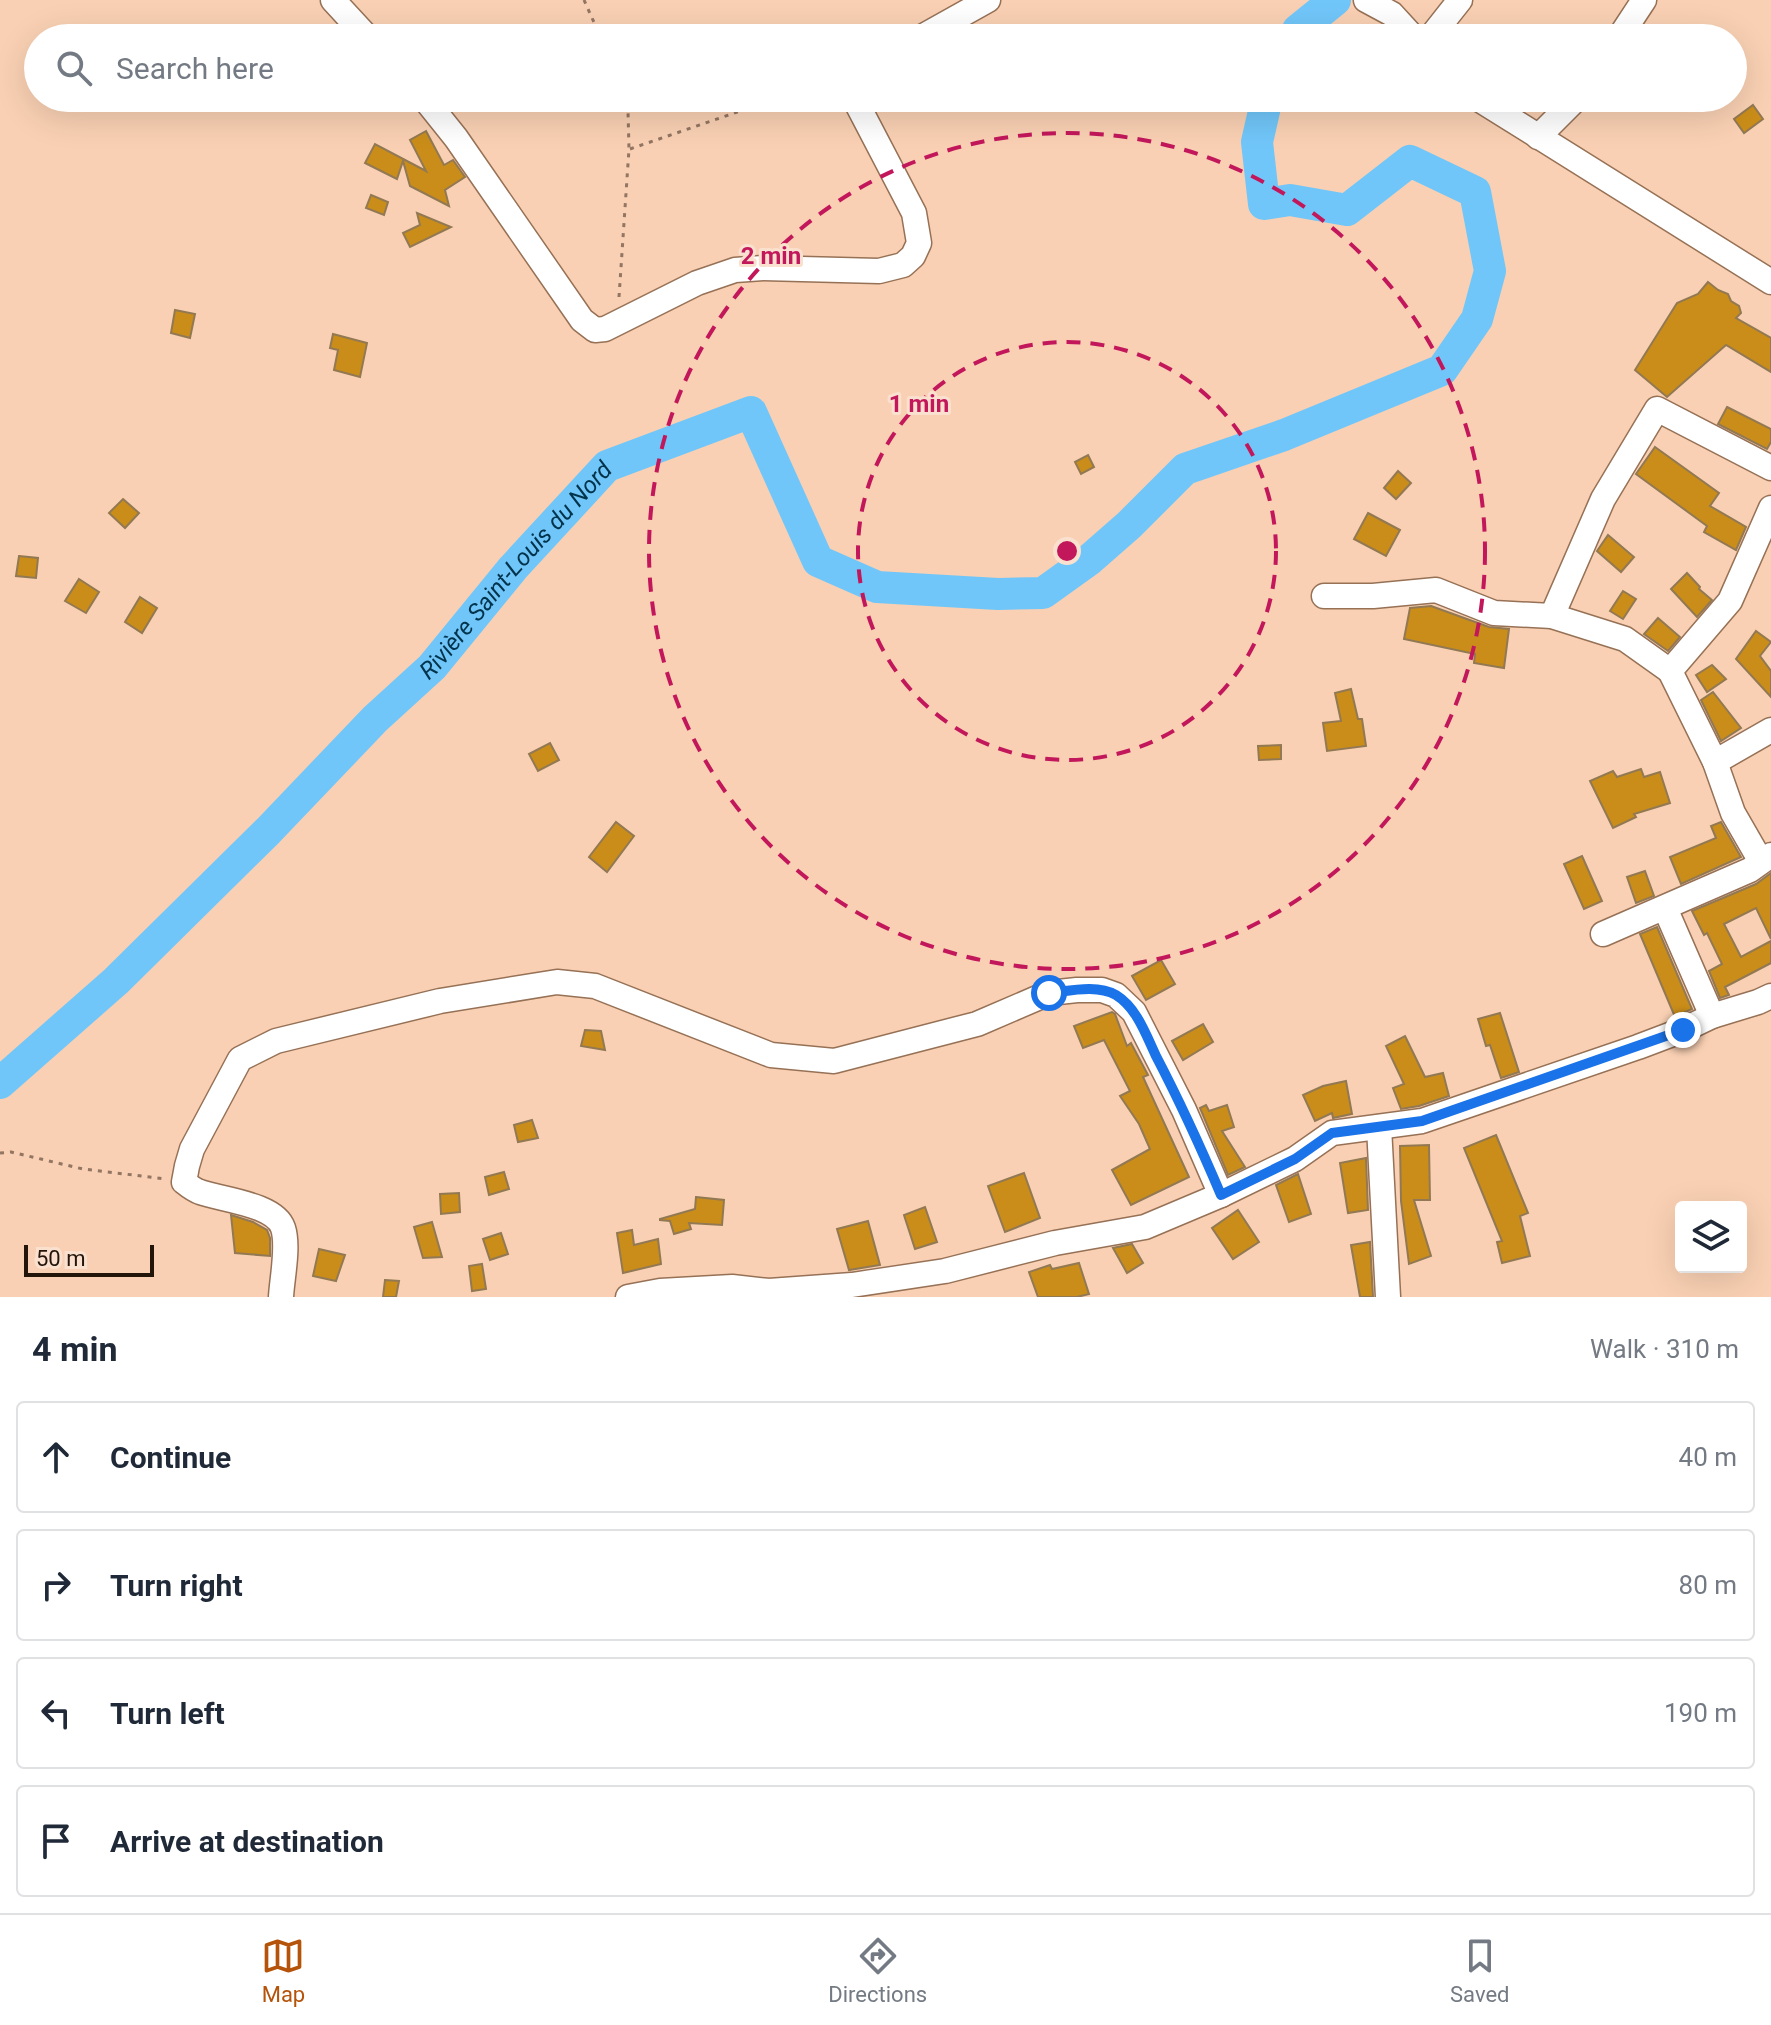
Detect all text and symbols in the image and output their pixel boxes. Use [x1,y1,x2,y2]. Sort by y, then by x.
search box [24,24,1747,112]
icon: search [52,46,96,90]
text: Search here [116,51,274,86]
text: 2 min [741,242,801,270]
text: 1 min [889,390,949,418]
water label: Rivière Saint-Louis du Nord [414,455,618,685]
centre of rings [1053,537,1081,565]
route start [1031,975,1067,1011]
route end [1665,1012,1701,1048]
map controls [1675,1201,1747,1273]
button: layers [1675,1201,1747,1273]
scale bar [24,1241,154,1277]
text: 50 m [36,1246,85,1271]
text: 4 min [32,1329,117,1369]
text: Walk · 310 m [1590,1334,1739,1364]
icon: ahead [34,1435,78,1479]
text: Continue [110,1440,231,1475]
text: 40 m [1679,1442,1737,1472]
icon: right [34,1563,78,1607]
text: Turn right [110,1568,243,1603]
text: 80 m [1679,1570,1737,1600]
icon: left [34,1691,78,1735]
text: Turn left [110,1696,225,1731]
text: 190 m [1664,1698,1737,1728]
icon: arrive [34,1819,78,1863]
text: Arrive at destination [110,1824,384,1859]
tab: Map [261,1934,305,2007]
tab: Directions [828,1934,927,2007]
tab: Saved [1450,1934,1510,2007]

